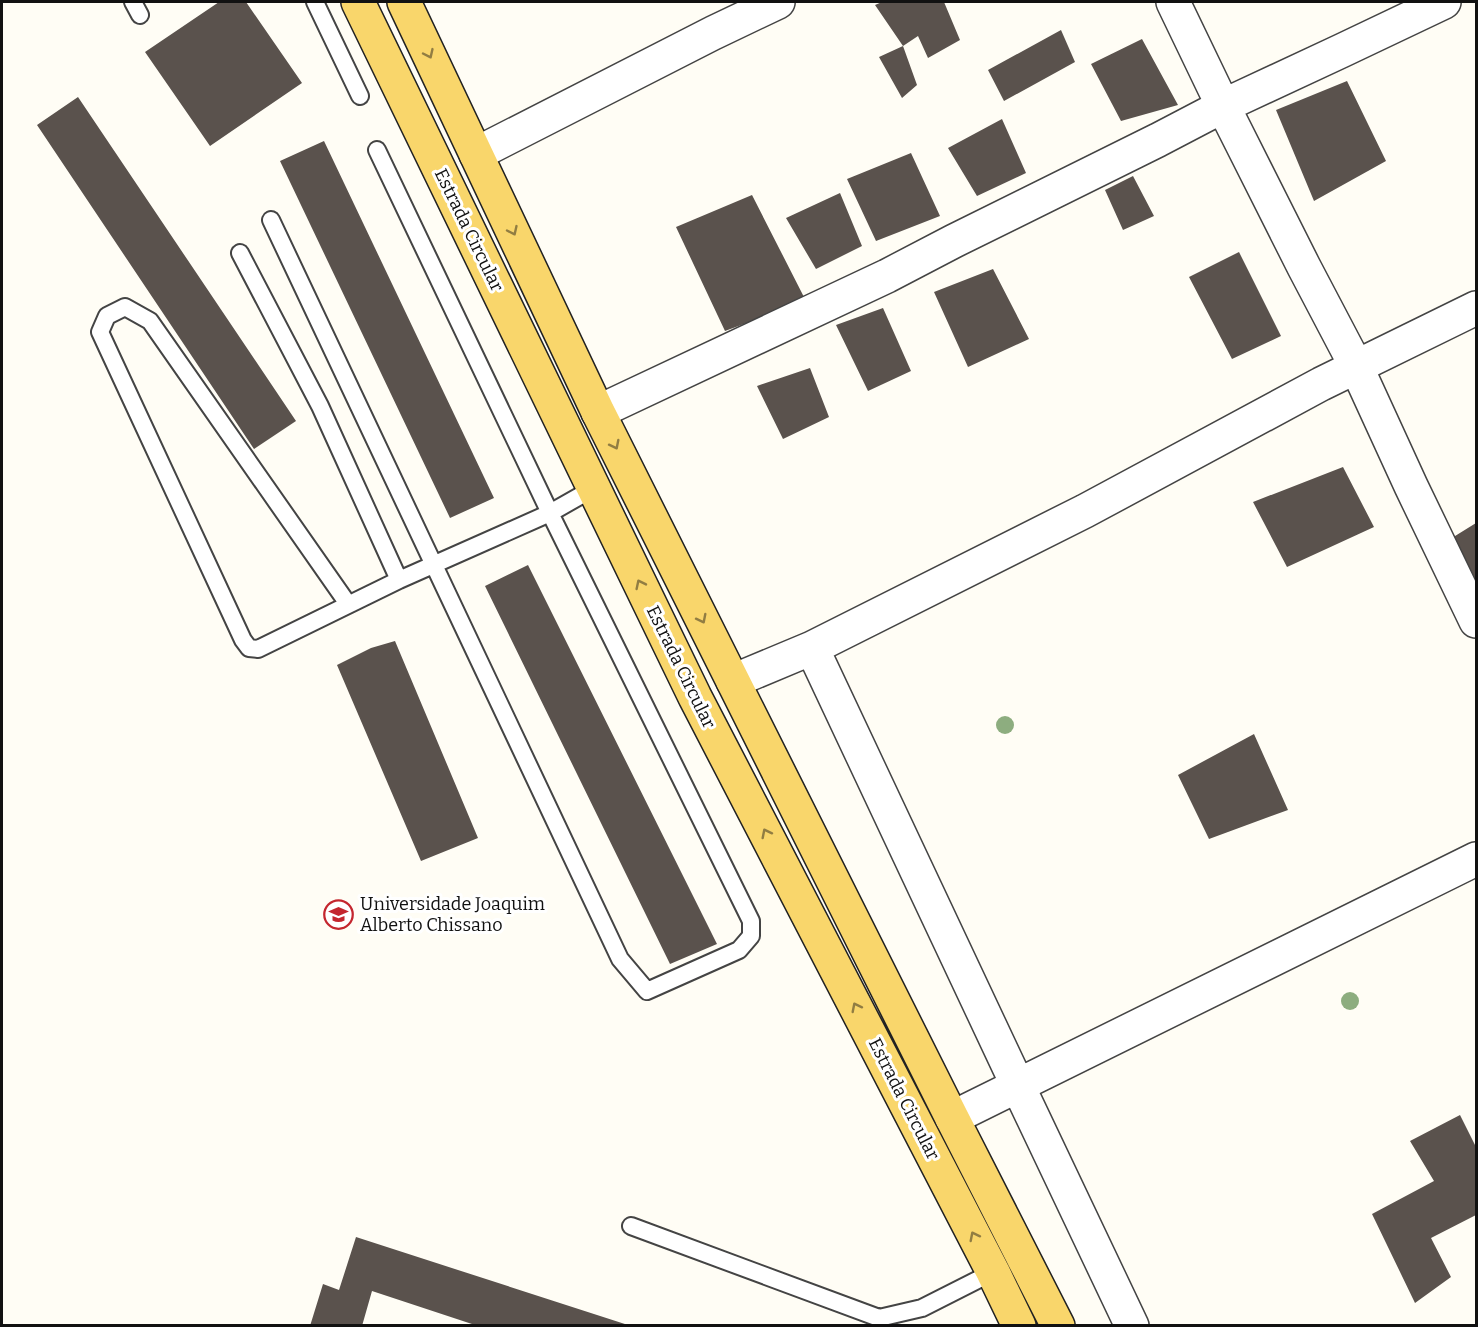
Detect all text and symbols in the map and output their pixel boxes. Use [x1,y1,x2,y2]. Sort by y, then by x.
one-way arrow [422,48,434,59]
street label: Estrada Circular [430,165,508,295]
one-way arrow [505,224,517,235]
one-way arrow [607,438,619,449]
one-way arrow [636,580,648,591]
street label: Estrada Circular [642,602,720,732]
one-way arrow [695,613,706,623]
one-way arrow [762,829,773,840]
place label: Universidade Joaquim Alberto Chissano [360,893,545,936]
school or university icon: Universidade Joaquim Alberto Chissano [323,898,355,930]
one-way arrow [851,1002,863,1013]
street label: Estrada Circular [864,1034,944,1164]
one-way arrow [970,1231,981,1242]

